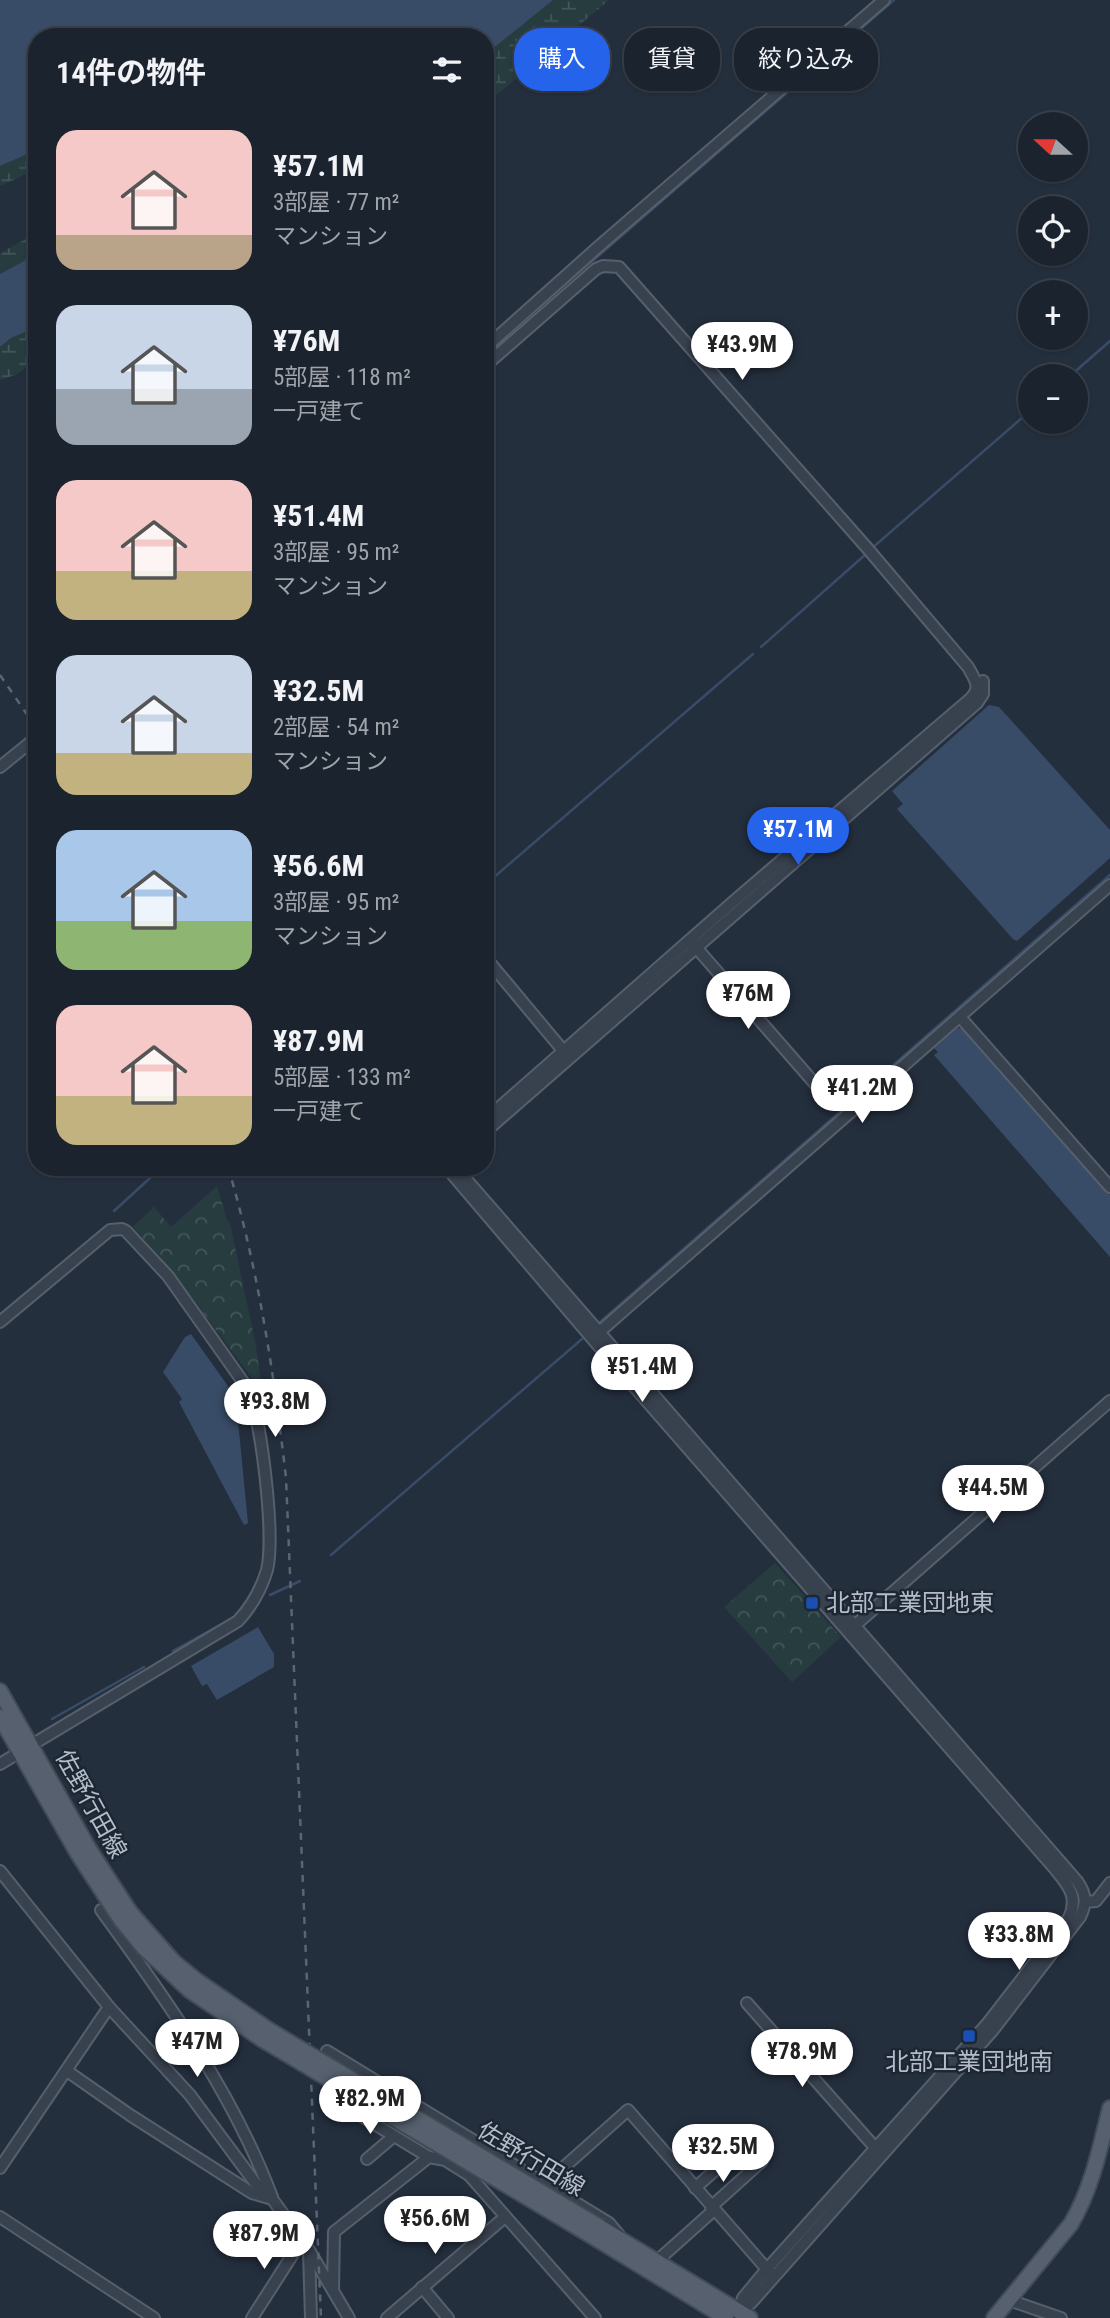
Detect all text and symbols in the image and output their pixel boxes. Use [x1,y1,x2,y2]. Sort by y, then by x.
chip: 購入 [514,28,610,91]
chip: 賃貸 [624,28,720,91]
chip: 絞り込み [734,28,878,91]
icon: filters [428,51,466,89]
text: 14件の物件 [56,55,206,90]
north arrow [1018,112,1088,182]
map controls [1018,112,1088,434]
text: ¥57.1M [273,148,364,183]
icon: home [112,158,196,242]
text: 3部屋 · 77 m² [273,189,399,216]
button: locate [1018,196,1088,266]
text: マンション [273,223,388,250]
button: + [1018,280,1088,350]
pin: ¥43.9M [685,322,799,382]
text: ¥76M [273,323,340,358]
text: ¥43.9M [707,331,777,358]
icon: home [112,333,196,417]
text: 5部屋 · 118 m² [273,364,411,391]
button: − [1018,364,1088,434]
text: 一戸建て [273,398,365,425]
text: ¥51.4M [273,498,364,533]
icon: home [112,508,196,592]
text: 3部屋 · 95 m² [273,539,399,566]
text: マンション [273,573,388,600]
text: ¥32.5M [273,673,364,708]
icon: home [112,683,196,767]
text: 2部屋 · 54 m² [273,714,399,741]
text: マンション [273,748,388,775]
pin: ¥57.1M [741,808,855,867]
text: ¥57.1M [763,816,833,843]
text: ¥56.6M [273,848,364,883]
icon: home [112,858,196,942]
text: 3部屋 · 95 m² [273,889,399,916]
text: マンション [273,923,388,950]
pin: ¥76M [707,972,789,1031]
text: ¥76M [722,980,774,1007]
text: ¥87.9M [273,1023,364,1058]
icon: home [112,1033,196,1117]
text: 5部屋 · 133 m² [273,1064,411,1091]
pin: ¥41.2M [805,1066,919,1125]
text: ¥41.2M [827,1074,897,1101]
text: 一戸建て [273,1098,365,1125]
pin: ¥51.4M [585,1344,699,1404]
text: ¥51.4M [607,1353,677,1380]
pin: ¥93.8M [218,1380,332,1439]
text: ¥93.8M [240,1388,310,1415]
pin: ¥44.5M [936,1466,1050,1525]
text: ¥44.5M [958,1474,1028,1501]
place label: 北部工業団地東 [826,1589,994,1617]
marker: 北部工業団地東 [804,1595,820,1611]
street label: 佐野行田線 [50,1745,132,1863]
pin: ¥33.8M [962,1912,1076,1972]
text: ¥33.8M [984,1921,1054,1948]
pin: ¥47M [156,2020,238,2079]
text: ¥47M [171,2028,223,2055]
marker: 北部工業団地南 [961,2028,977,2044]
pin: ¥78.9M [745,2030,859,2089]
text: ¥78.9M [767,2038,837,2065]
place label: 北部工業団地南 [885,2048,1053,2076]
pin: ¥82.9M [313,2076,427,2136]
text: ¥82.9M [335,2085,405,2112]
street label: 佐野行田線 [472,2116,590,2202]
pin: ¥32.5M [666,2124,780,2184]
text: ¥32.5M [688,2133,758,2160]
pin: ¥56.6M [378,2196,492,2256]
text: ¥56.6M [400,2205,470,2232]
pin: ¥87.9M [207,2212,321,2271]
text: ¥87.9M [229,2220,299,2247]

